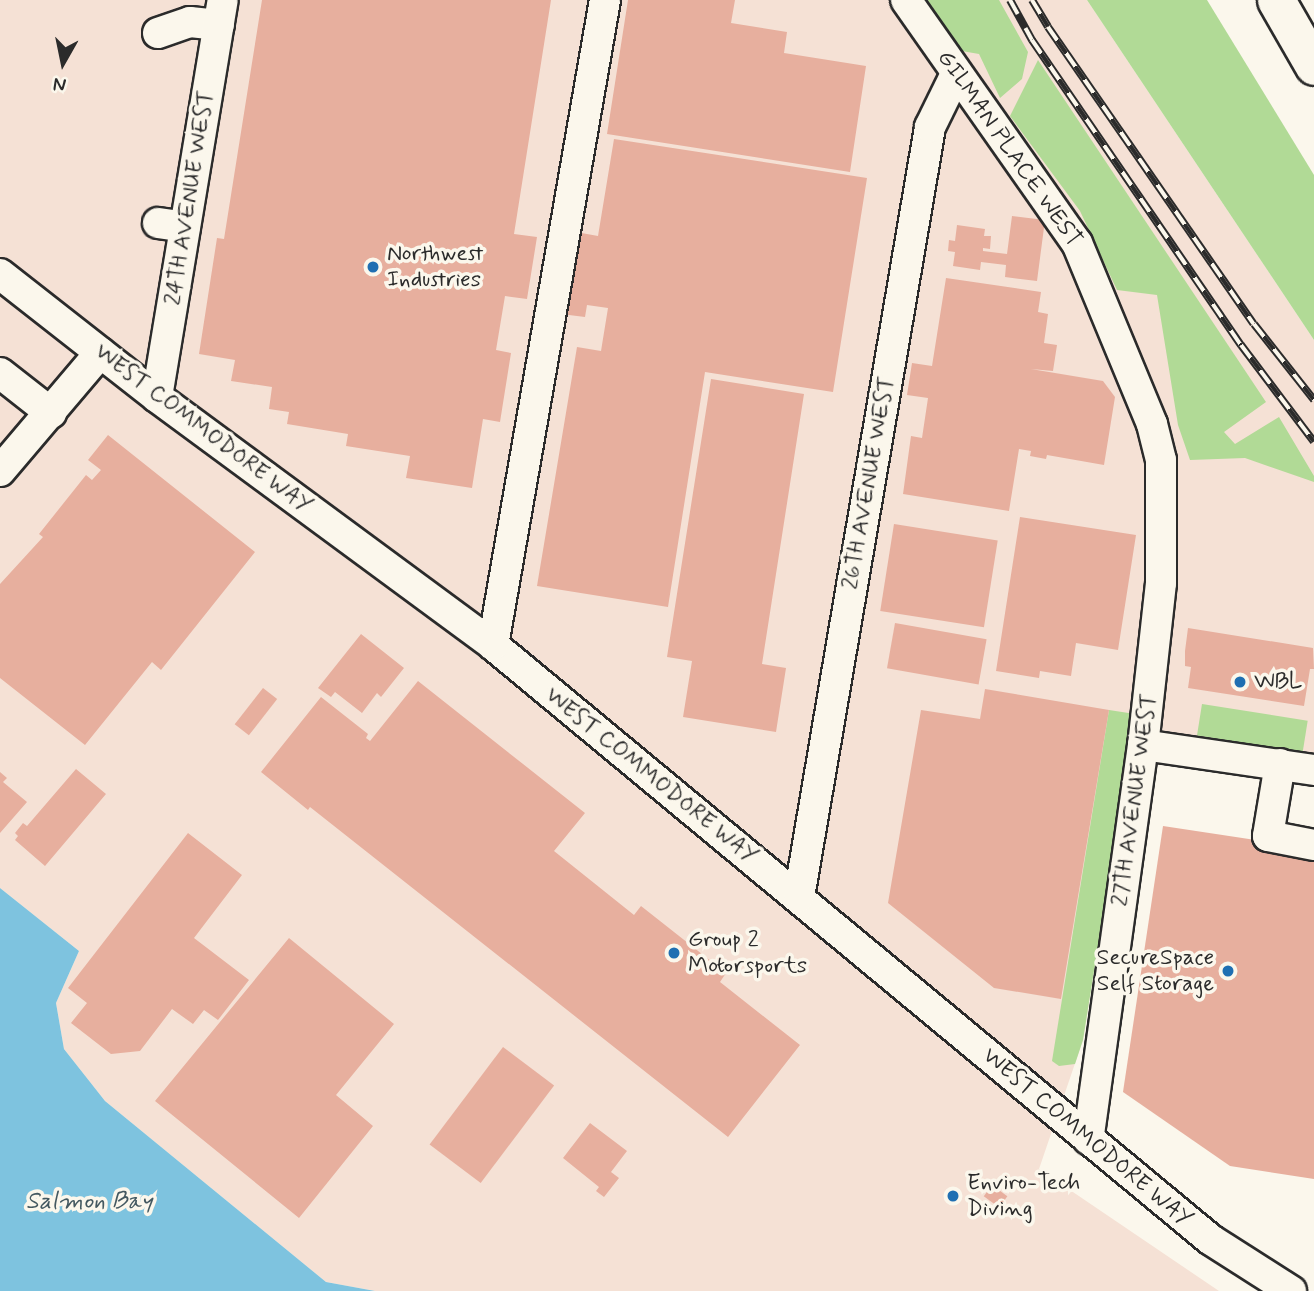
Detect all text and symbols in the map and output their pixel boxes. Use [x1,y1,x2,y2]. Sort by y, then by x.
north arrow [28,28,98,98]
street label: GILMAN PLACE WEST [931,45,1087,253]
text: N [51,71,68,98]
street label: 24TH AVENUE WEST [160,90,220,306]
place label: Northwest Industries [387,240,483,294]
marker: Northwest Industries [365,259,381,275]
street label: WEST COMMODORE WAY [89,338,317,520]
street label: 26TH AVENUE WEST [837,376,901,590]
place label: WBL [1254,668,1303,696]
marker: WBL [1232,674,1248,690]
street label: WEST COMMODORE WAY [539,682,763,870]
street label: 27TH AVENUE WEST [1107,694,1163,906]
place label: Group 2 Motorsports [688,926,807,980]
place label: SecureSpace Self Storage [1096,944,1214,998]
marker: Group 2 Motorsports [666,945,682,961]
marker: SecureSpace Self Storage [1220,963,1236,979]
street label: WEST COMMODORE WAY [977,1042,1197,1234]
place label: Enviro-Tech Diving [967,1169,1080,1223]
water label: Salmon Bay [26,1188,152,1216]
marker: Enviro-Tech Diving [945,1188,961,1204]

